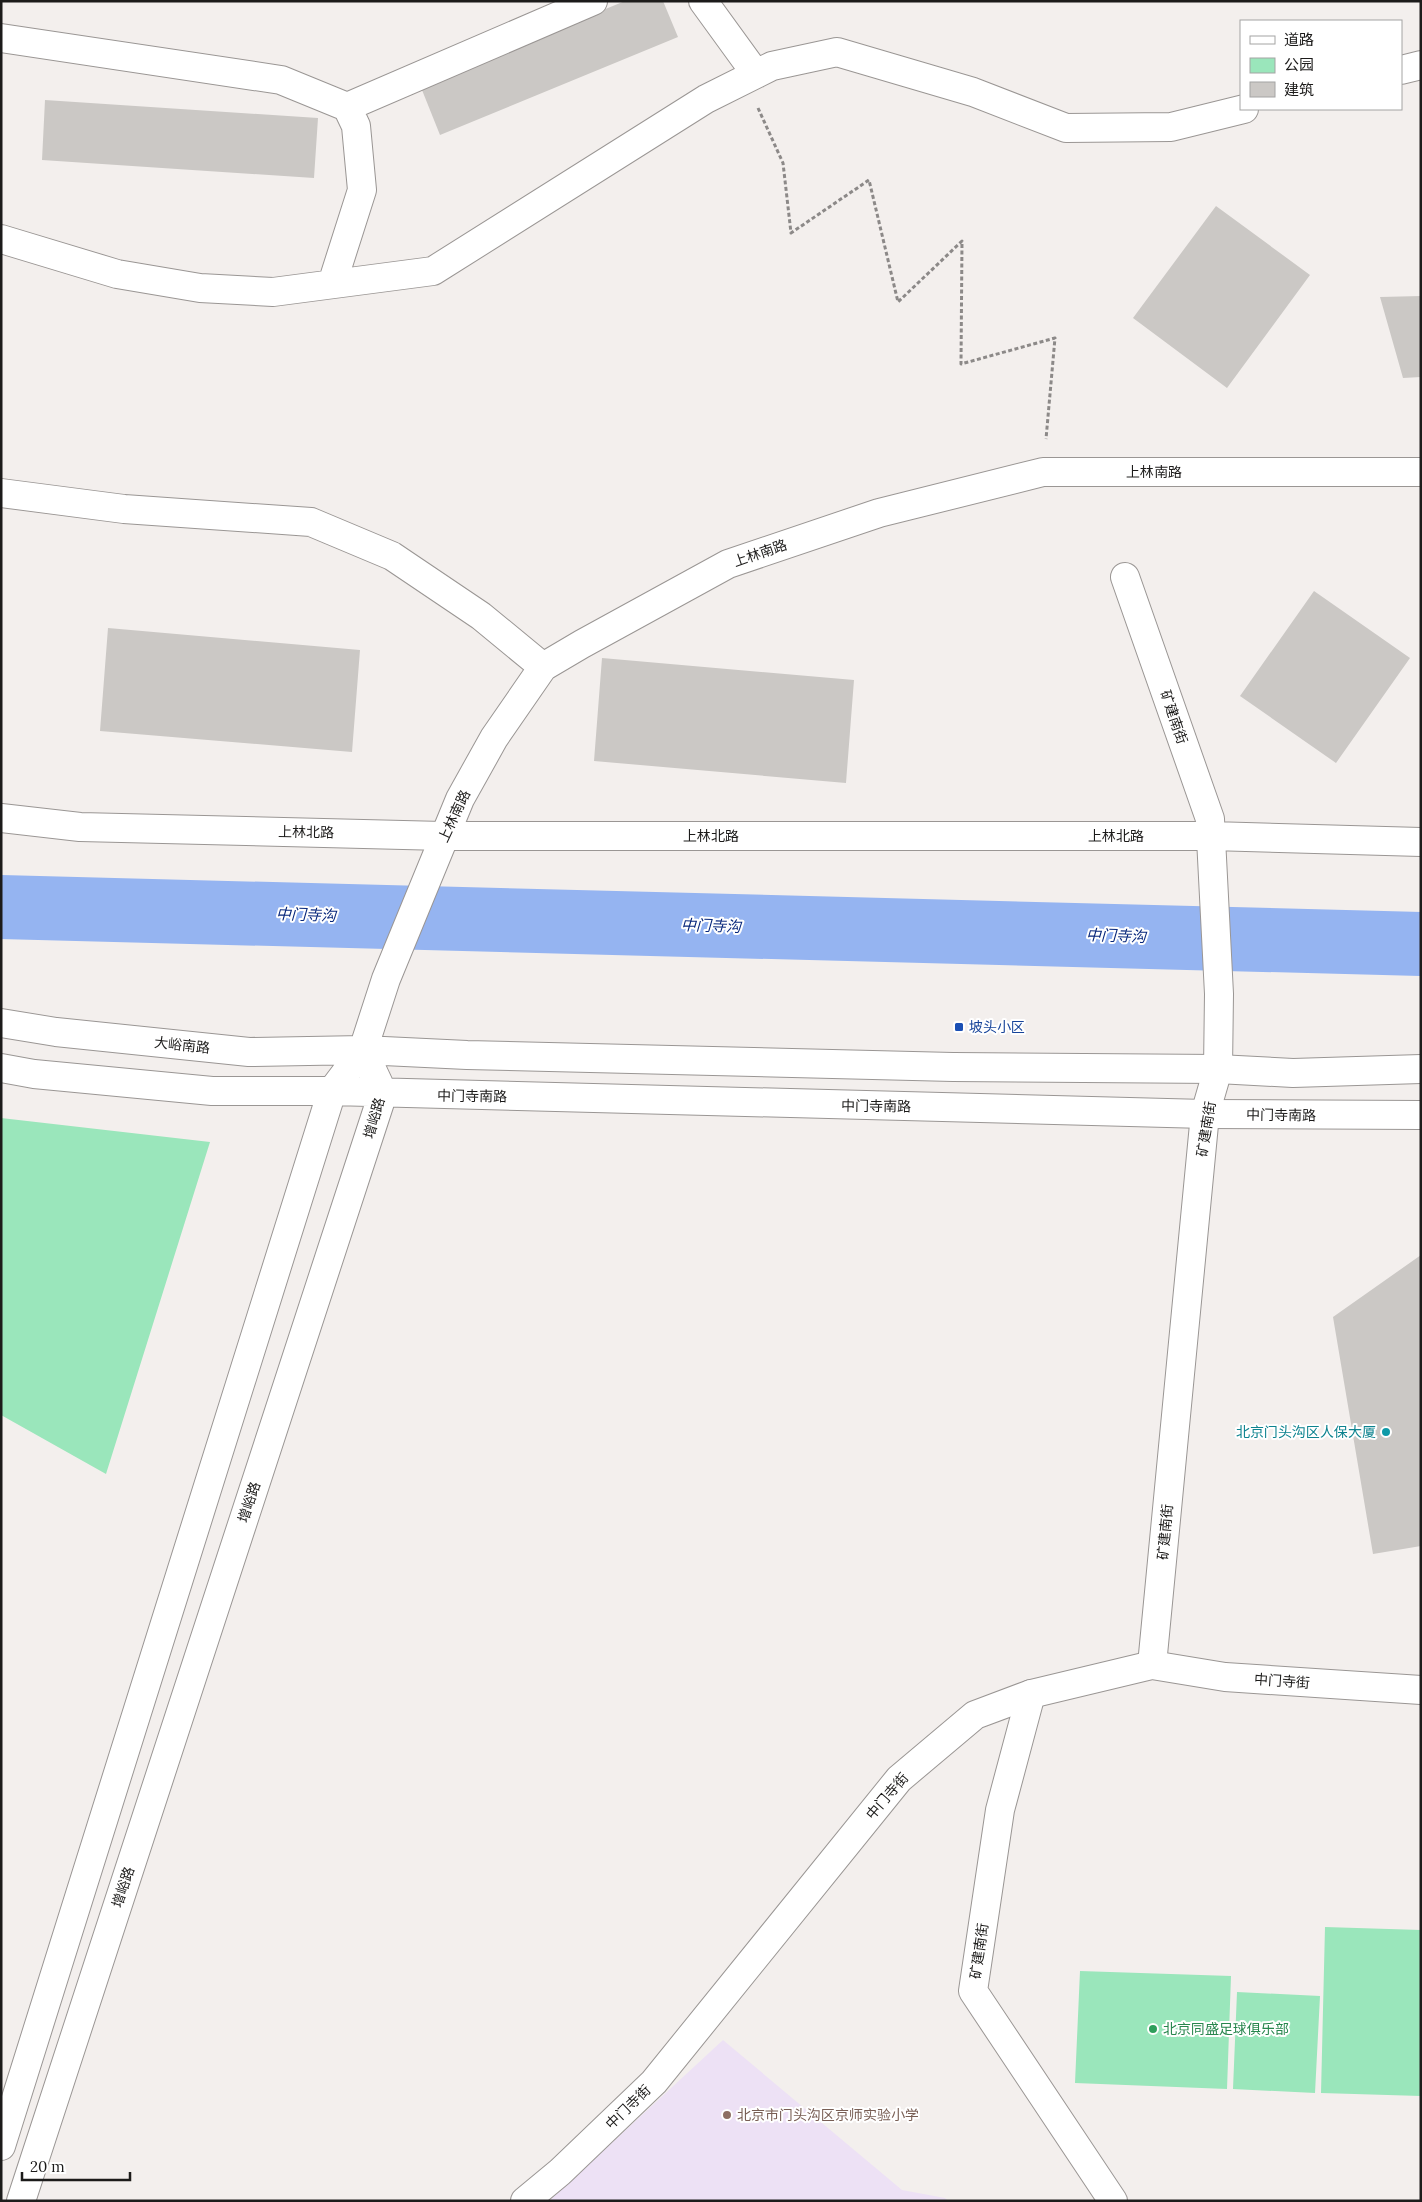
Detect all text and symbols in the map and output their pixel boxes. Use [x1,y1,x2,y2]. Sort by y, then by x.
legend [1240,20,1402,110]
text: 道路 [1284,30,1314,49]
text: 公园 [1284,55,1314,74]
text: 建筑 [1284,80,1314,99]
street label: 上林南路 [1126,463,1182,481]
street label: 上林南路 [731,535,789,571]
street label: 矿建南街 [1156,688,1192,746]
street label: 上林南路 [434,787,474,845]
street label: 上林北路 [278,823,334,841]
street label: 上林北路 [683,827,739,845]
street label: 上林北路 [1088,827,1144,845]
water label: 中门寺沟 [276,904,338,925]
water label: 中门寺沟 [681,915,743,936]
water label: 中门寺沟 [1086,925,1148,946]
place label: 坡头小区 [969,1018,1025,1036]
marker: 坡头小区 [953,1021,965,1033]
street label: 大峪南路 [153,1033,211,1057]
street label: 中门寺南路 [437,1086,507,1106]
street label: 增峪路 [360,1095,388,1141]
street label: 中门寺南路 [841,1096,911,1116]
street label: 矿建南街 [1193,1100,1219,1158]
street label: 中门寺南路 [1246,1105,1316,1125]
place label: 北京门头沟区人保大厦 [1236,1423,1376,1441]
marker: 北京门头沟区人保大厦 [1380,1426,1392,1438]
street label: 增峪路 [234,1479,264,1525]
street label: 矿建南街 [1154,1503,1176,1561]
street label: 中门寺街 [1253,1670,1311,1692]
street label: 中门寺街 [862,1769,912,1823]
street label: 增峪路 [108,1864,138,1910]
street label: 矿建南街 [966,1922,992,1980]
place label: 北京同盛足球俱乐部 [1163,2020,1289,2038]
marker: 北京同盛足球俱乐部 [1147,2023,1159,2035]
street label: 中门寺街 [602,2081,654,2133]
place label: 北京市门头沟区京师实验小学 [737,2106,919,2124]
marker: 北京市门头沟区京师实验小学 [721,2109,733,2121]
scale bar [22,2150,130,2182]
text: 20 m [30,2157,65,2176]

